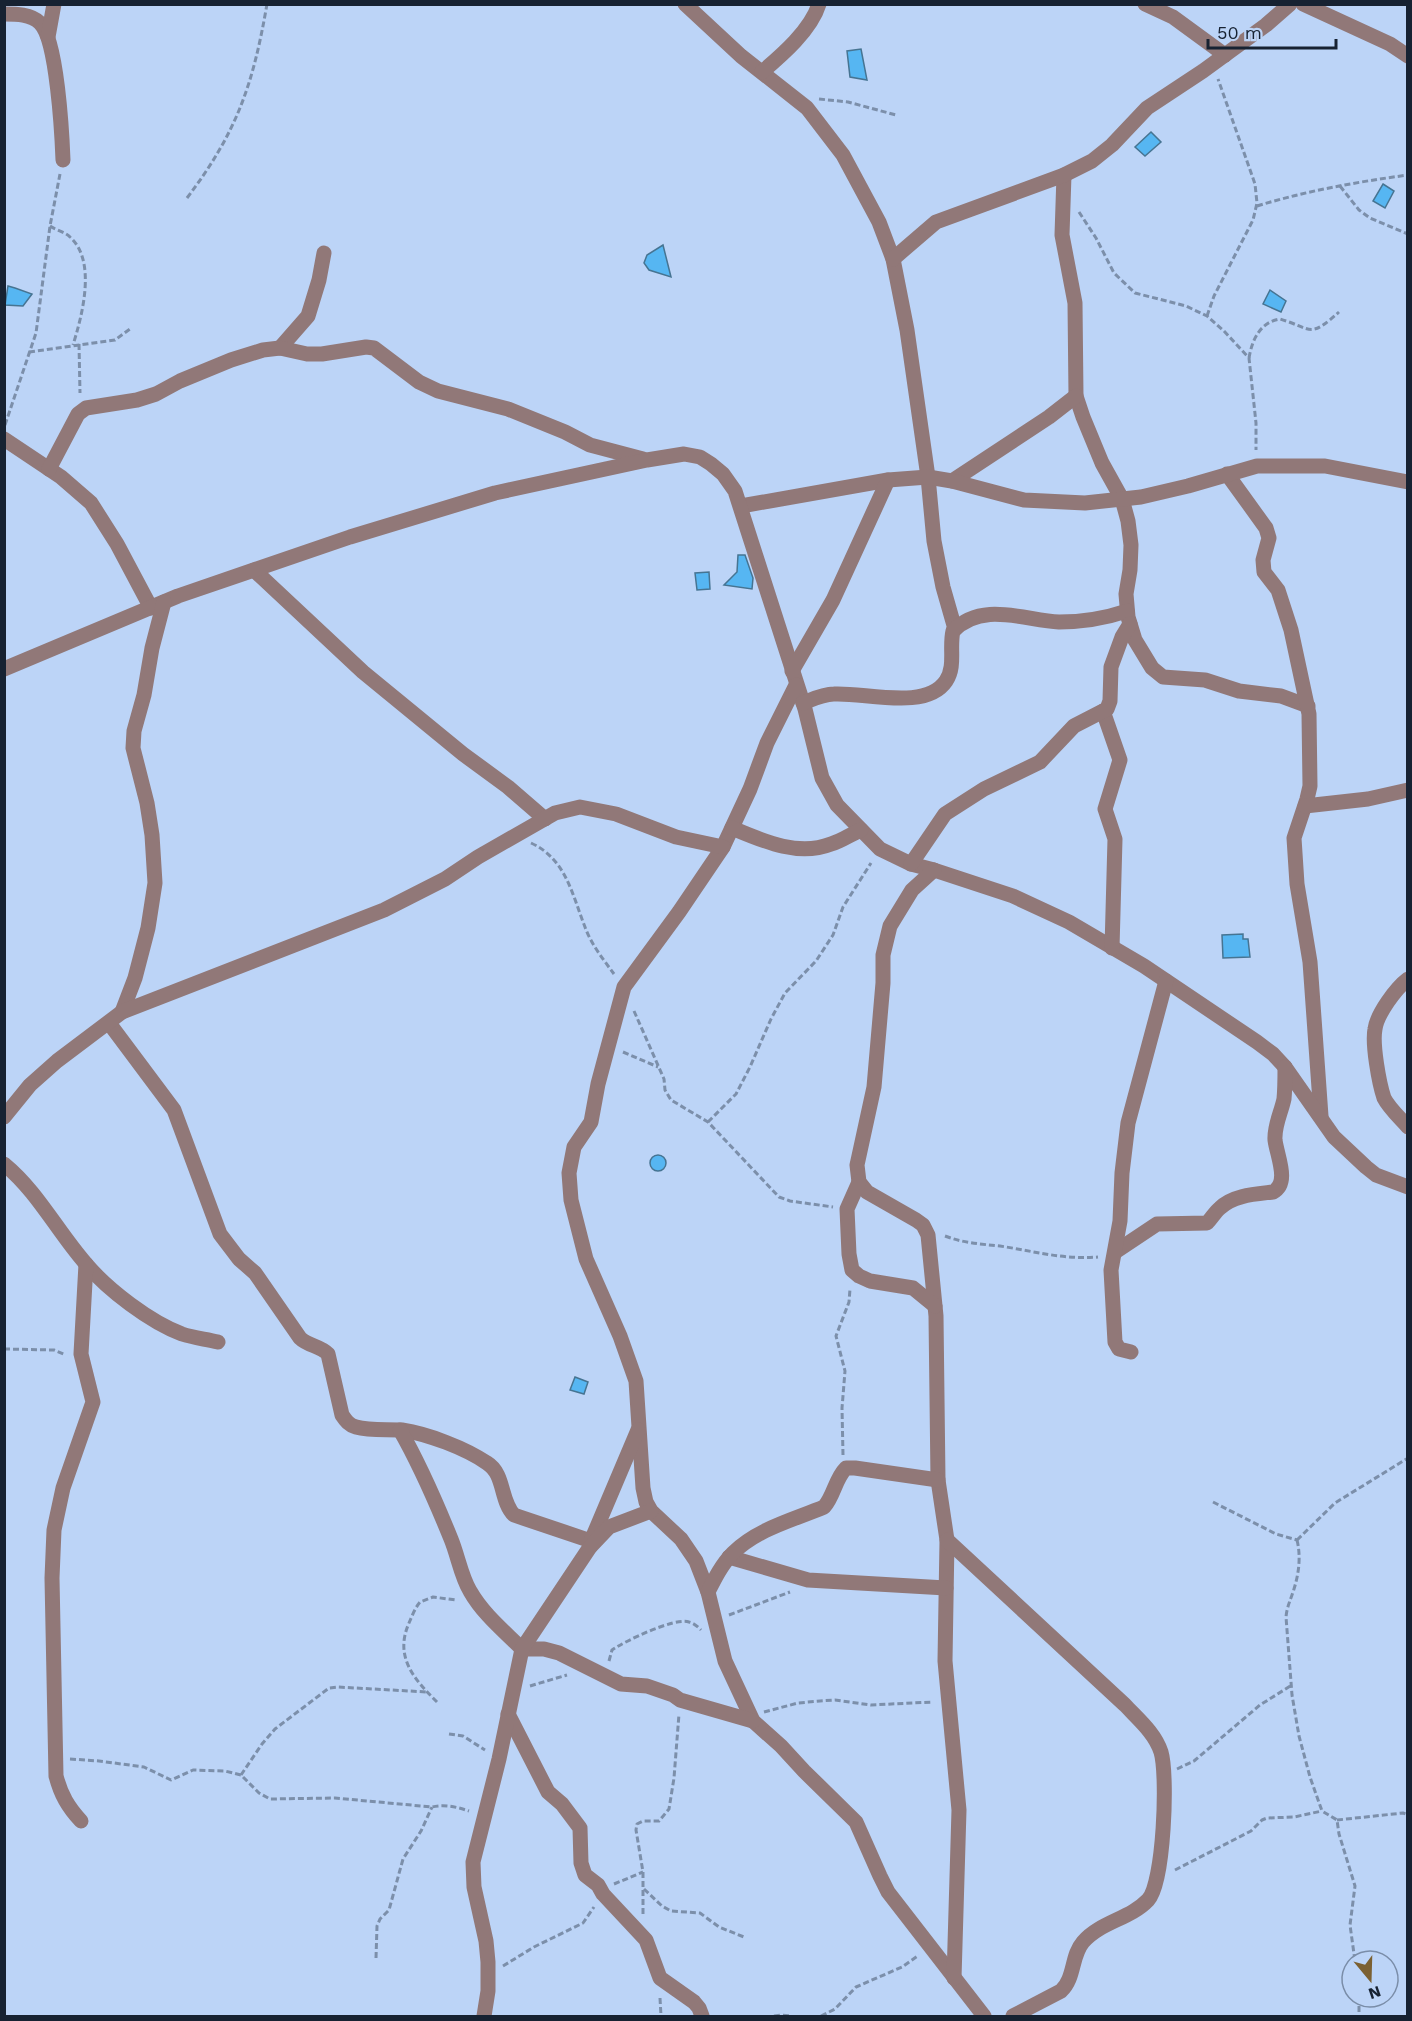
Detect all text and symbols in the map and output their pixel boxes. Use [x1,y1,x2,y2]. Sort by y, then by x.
scale bar [1208,12,1336,50]
text: 50 m [1217,22,1262,43]
north arrow [1340,1949,1400,2009]
text: N [1366,1982,1383,2004]

